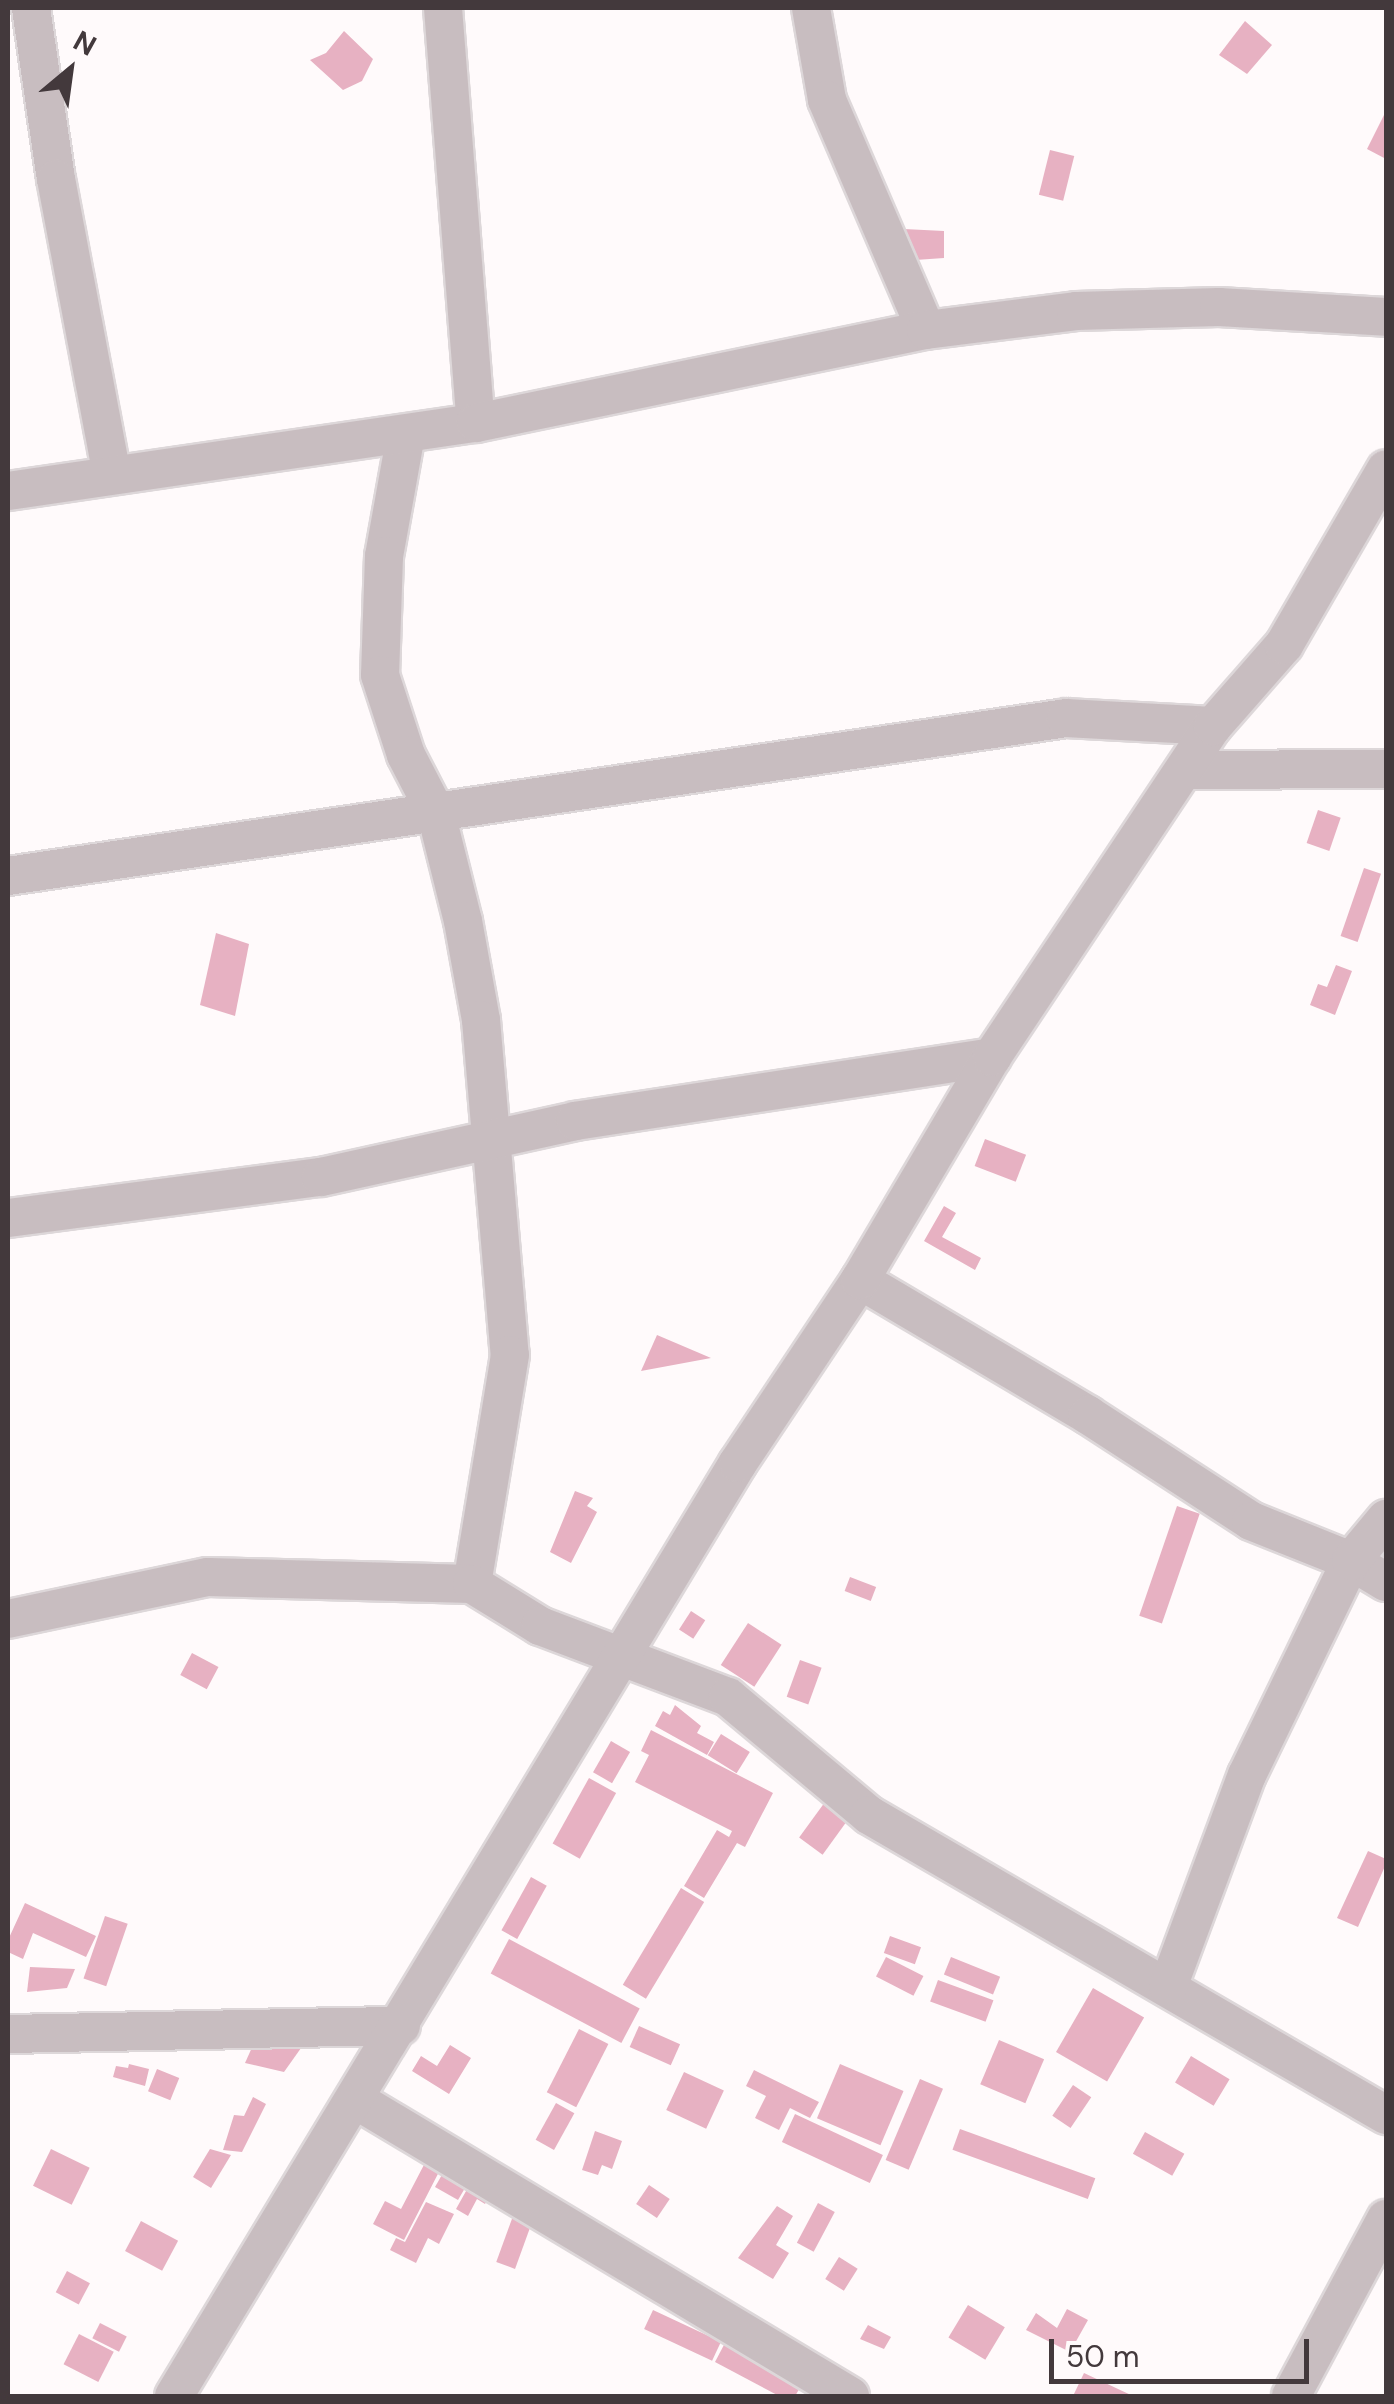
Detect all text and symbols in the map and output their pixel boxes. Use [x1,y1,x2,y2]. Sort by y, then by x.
north arrow [20,20,120,120]
text: N [67,22,103,64]
scale bar [1054,2319,1314,2381]
text: 50 m [1066,2337,1140,2376]

